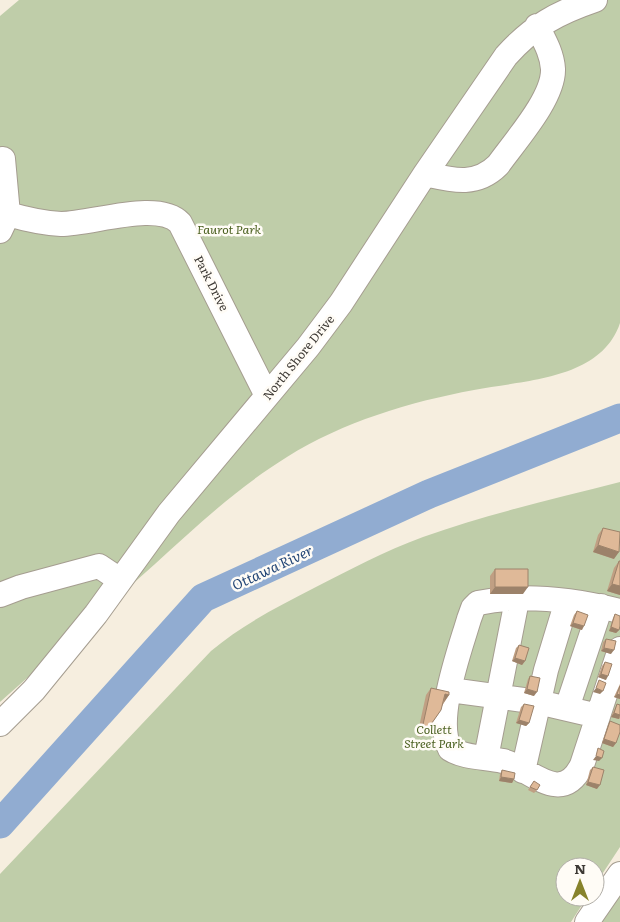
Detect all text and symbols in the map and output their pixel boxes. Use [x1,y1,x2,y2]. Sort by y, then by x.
park label: Faurot Park [197,220,261,238]
street label: Park Drive [190,252,234,314]
street label: North Shore Drive [258,311,338,403]
water label: Ottawa River [228,539,316,594]
park label: Collett Street Park [404,720,464,752]
north arrow [555,857,605,907]
text: N [574,858,586,878]

